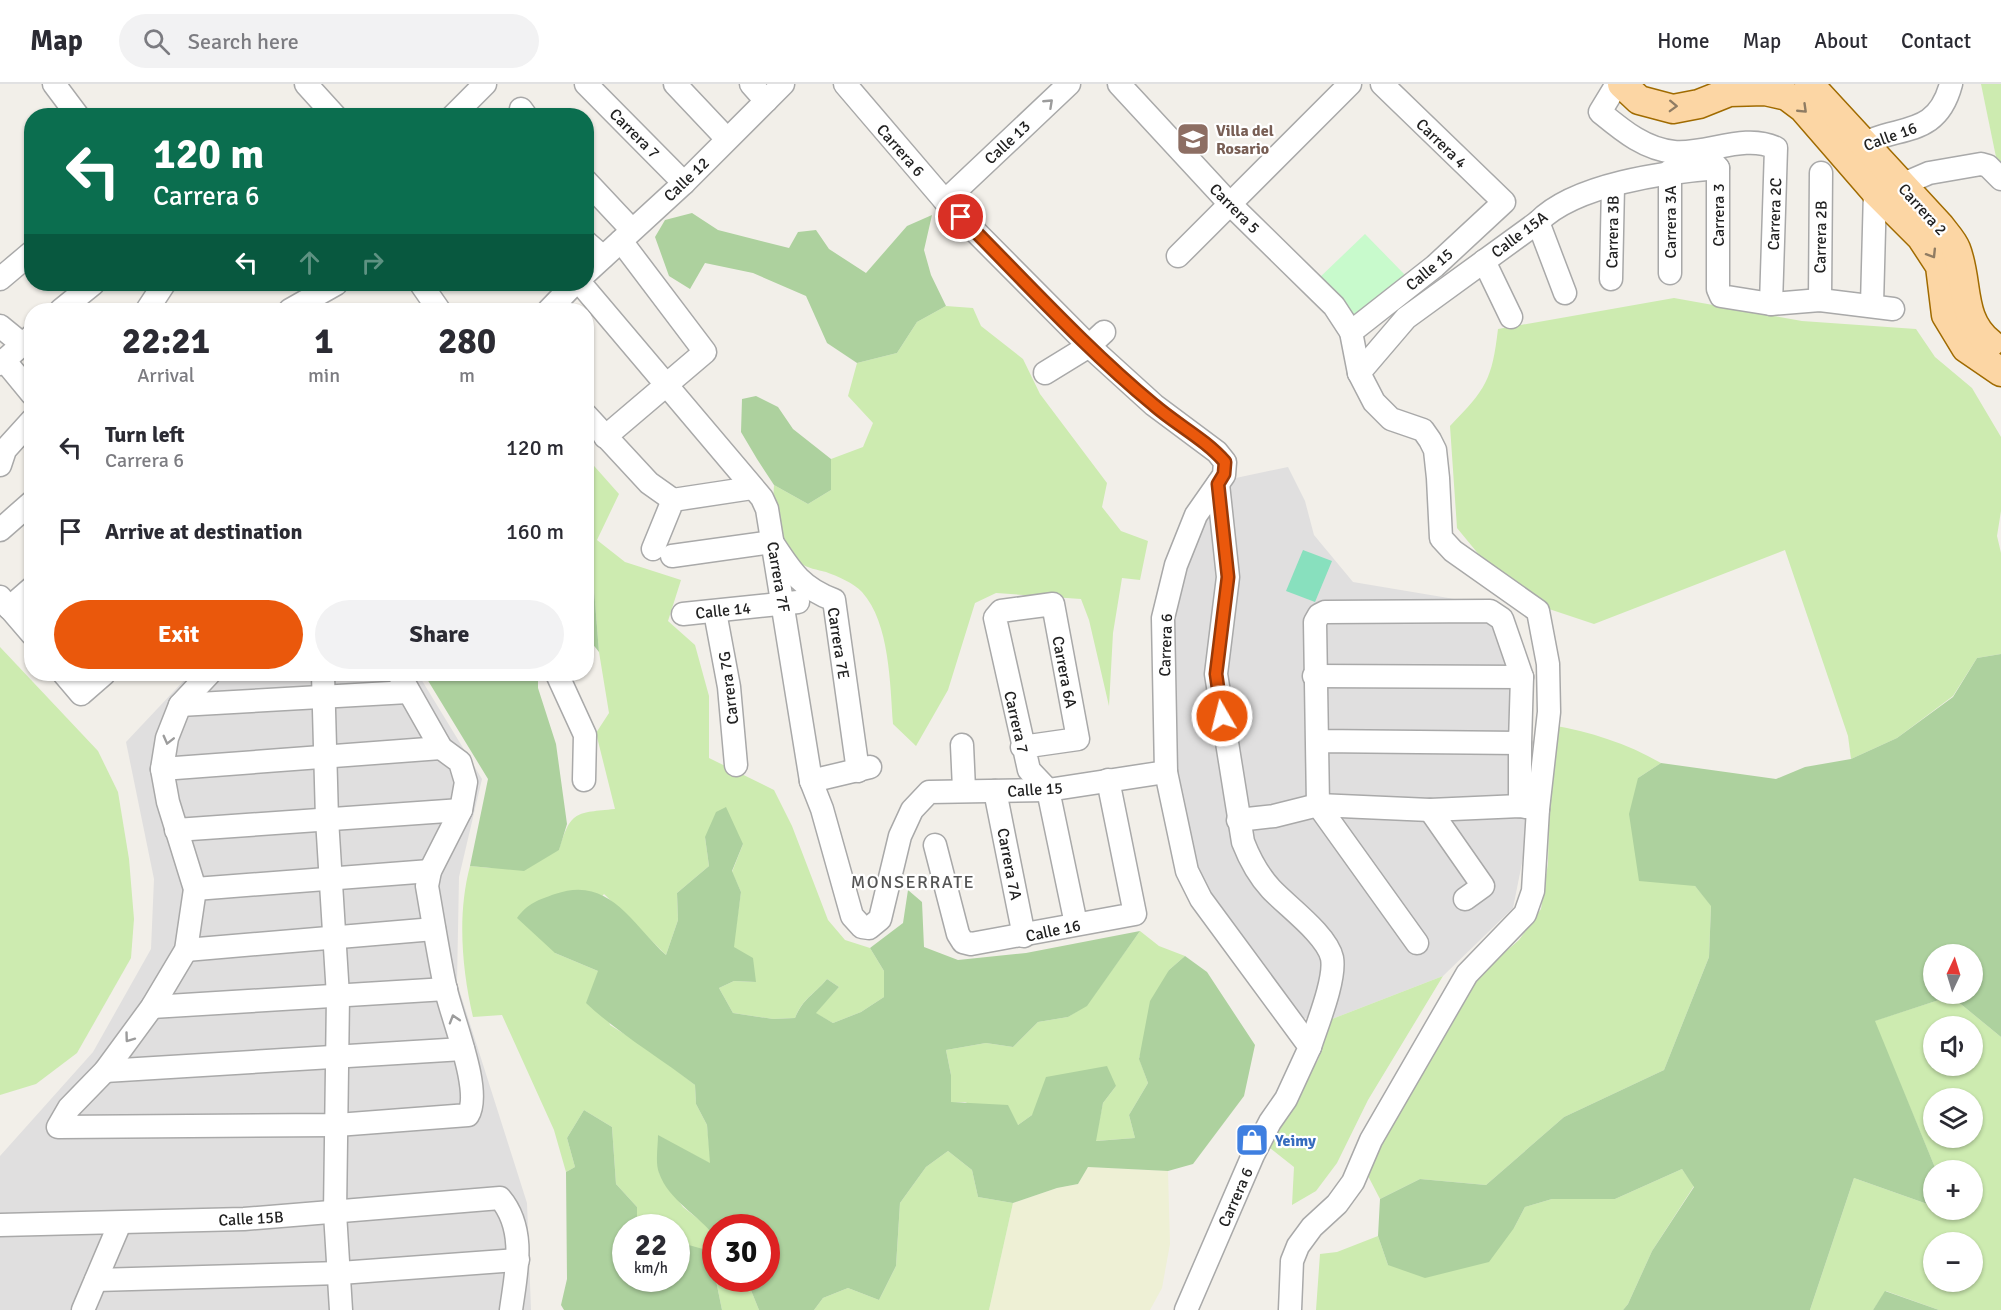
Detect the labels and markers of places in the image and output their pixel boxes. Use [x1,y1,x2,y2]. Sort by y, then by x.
school or university icon: Villa del Rosario [1175,121,1211,157]
place label: Villa del Rosario [1216,121,1274,159]
pin [935,191,986,242]
shop icon: Yeimy [1234,1122,1270,1158]
place label: Yeimy [1274,1131,1316,1151]

